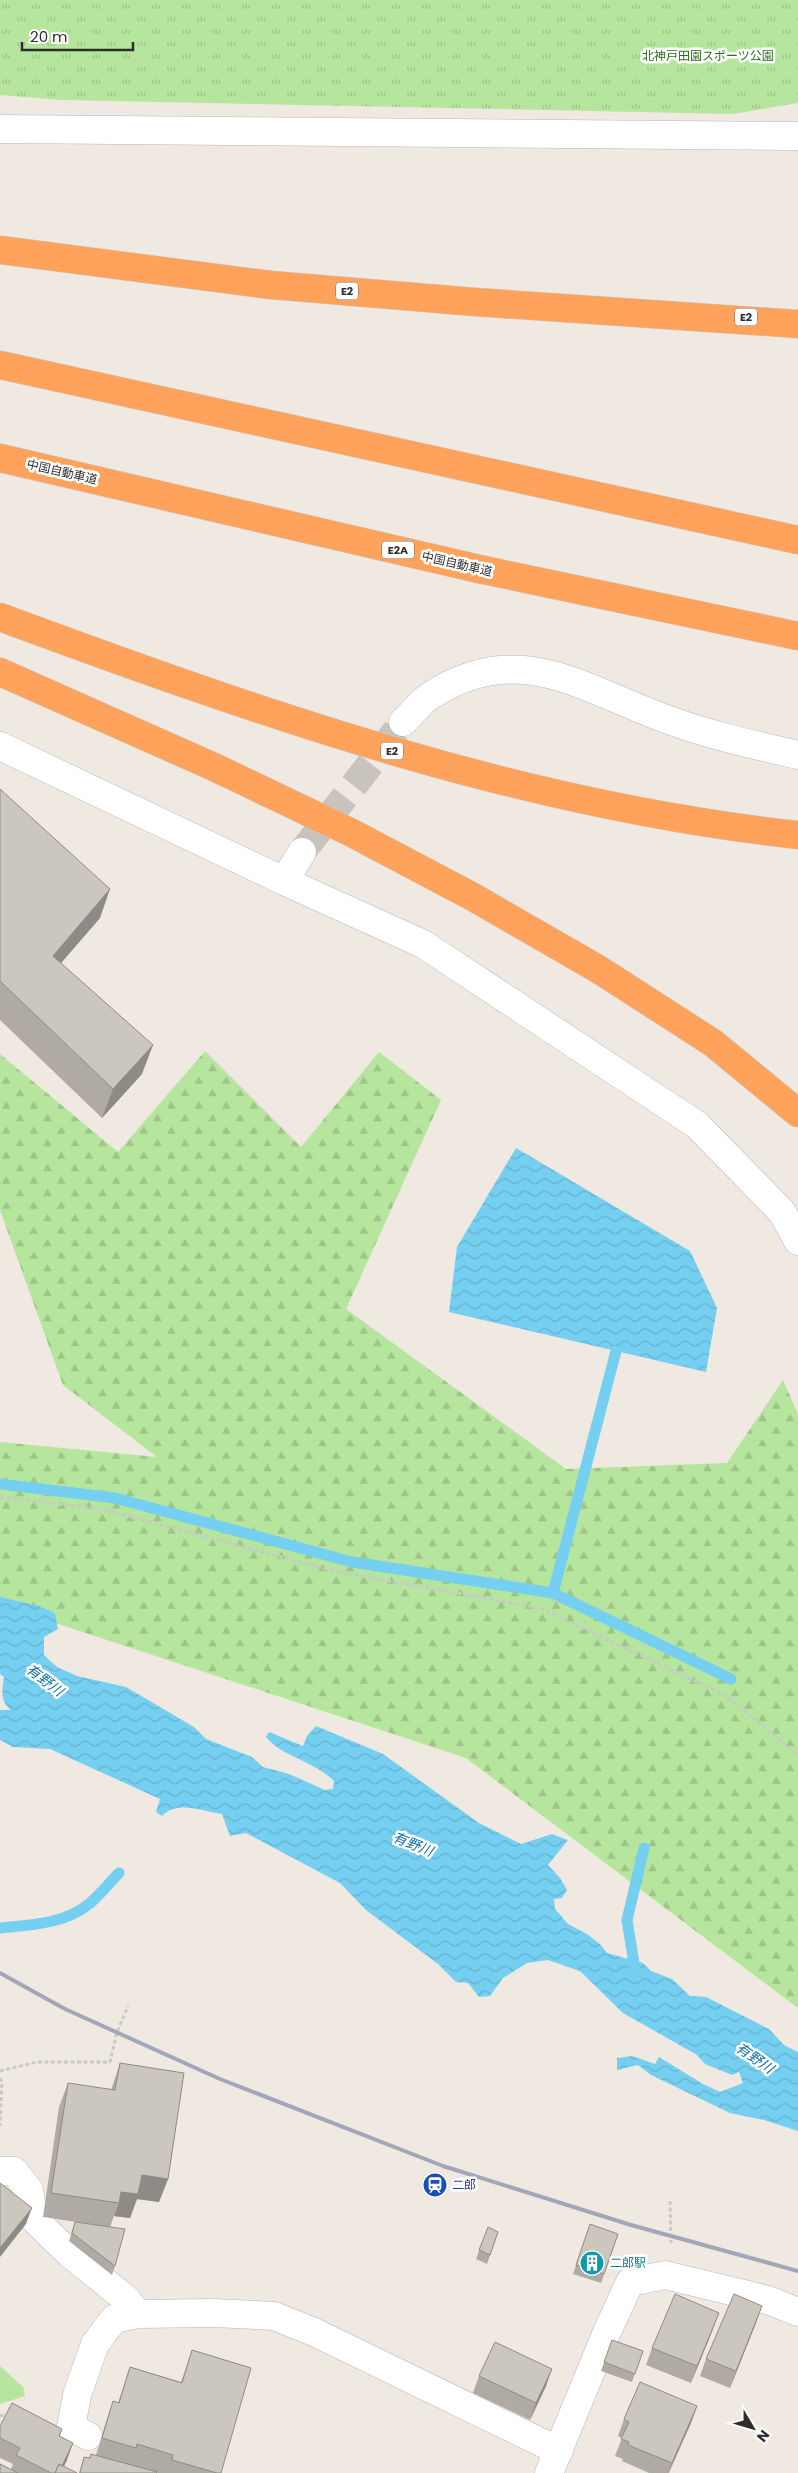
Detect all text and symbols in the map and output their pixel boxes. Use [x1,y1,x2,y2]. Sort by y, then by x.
scale bar [22,20,134,52]
text: 20 m [30,26,68,47]
park label: 北神戸田園スポーツ公園 [642,47,774,64]
road number: E2 [336,282,358,300]
road number: E2 [735,308,757,326]
street label: 中国自動車道 [25,455,99,488]
road number: E2A [382,542,414,558]
street label: 中国自動車道 [420,547,494,580]
road number: E2 [381,742,403,759]
water label: 有野川 [22,1659,69,1702]
water label: 有野川 [390,1827,438,1862]
water label: 有野川 [732,2038,780,2079]
station icon: 二郎 [422,2172,448,2198]
place label: 二郎 [452,2176,476,2193]
building icon: 二郎駅 [579,2250,605,2276]
place label: 二郎駅 [610,2254,646,2271]
north arrow [728,2403,778,2453]
text: N [752,2426,774,2446]

